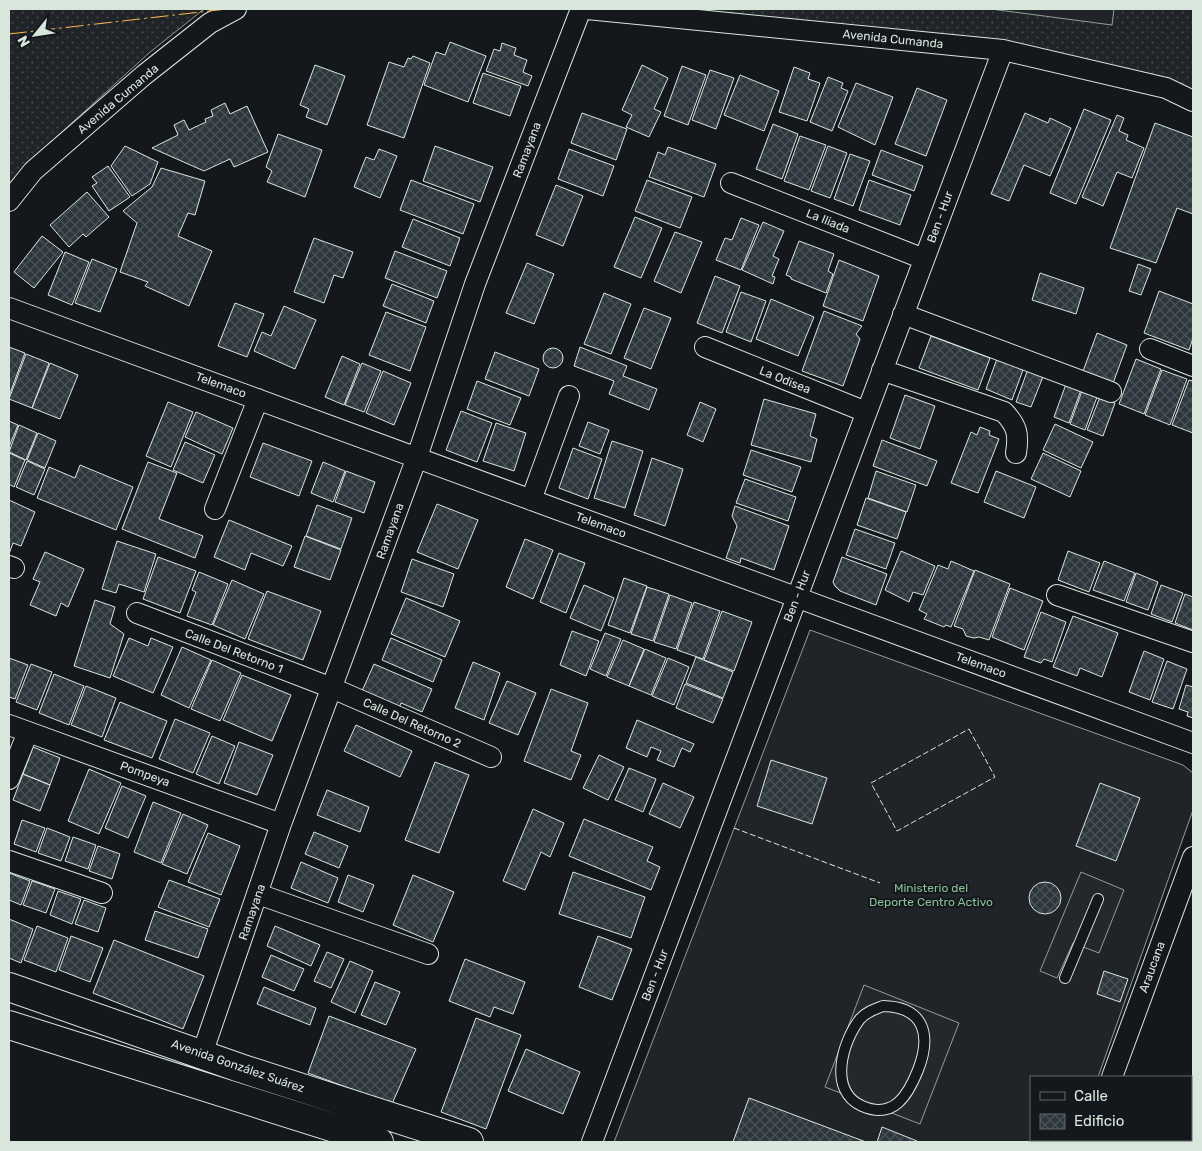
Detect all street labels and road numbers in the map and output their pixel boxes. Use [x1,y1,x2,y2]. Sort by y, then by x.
street label: Avenida Cumanda [842,27,944,51]
street label: Avenida Cumanda [75,61,161,137]
street label: Ramayana [510,120,544,180]
street label: Ben - Hur [924,189,956,245]
street label: La Iliada [804,206,852,236]
street label: La Odisea [757,363,813,397]
street label: Telemaco [194,369,248,401]
street label: Ramayana [373,501,407,561]
street label: Telemaco [574,509,628,541]
street label: Ben - Hur [781,568,813,624]
street label: Calle Del Retorno 1 [183,626,285,676]
street label: Telemaco [954,649,1008,681]
street label: Calle Del Retorno 2 [361,695,463,751]
street label: Pompeya [118,759,172,789]
street label: Ramayana [236,882,268,942]
street label: Araucana [1136,939,1168,995]
street label: Ben - Hur [639,947,671,1003]
street label: Avenida González Suárez [170,1037,306,1095]

